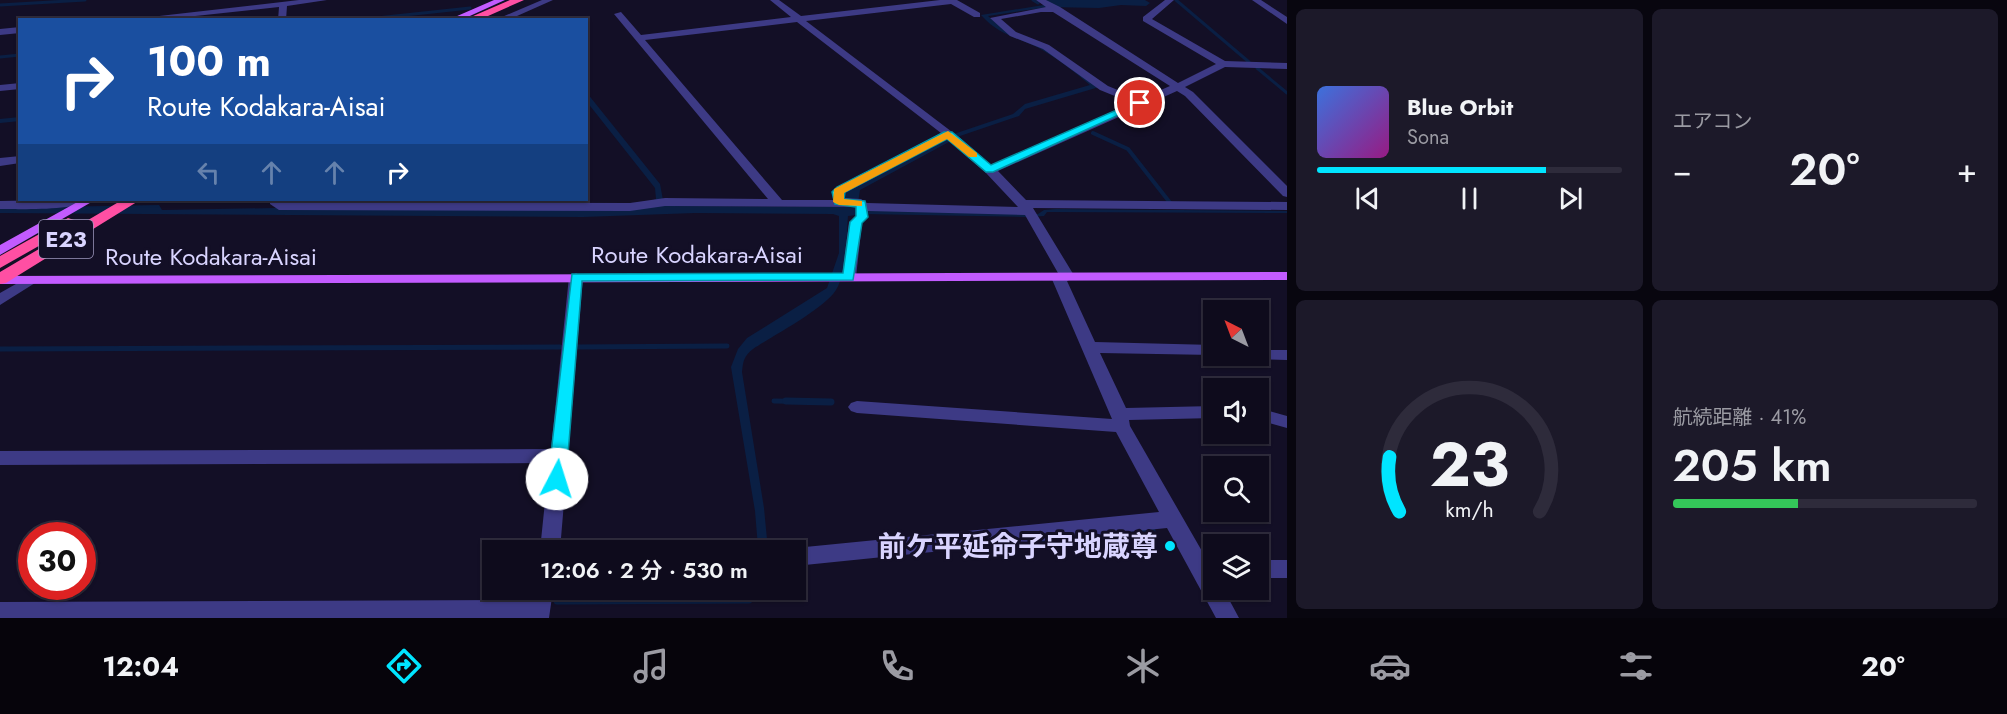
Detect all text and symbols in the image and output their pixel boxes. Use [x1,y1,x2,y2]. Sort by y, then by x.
text: 100 m [147,31,271,92]
icon: right [48,42,126,120]
pin [1114,77,1165,128]
icon: arrive [1123,86,1156,119]
text: Route Kodakara-Aisai [147,87,386,126]
text: Blue Orbit [1407,91,1513,123]
text: エアコン [1673,107,1753,136]
text: Sona [1407,123,1449,152]
text: 20° [1789,137,1860,202]
text: − [1673,147,1692,194]
text: + [1957,147,1977,194]
icon: left [192,156,225,189]
icon: ahead [255,156,288,189]
icon: ahead [318,156,351,189]
icon: right [381,156,414,189]
icon: previous [1351,182,1384,215]
icon: pause [1453,182,1486,215]
icon: next [1554,182,1587,215]
road number: E23 [39,220,93,258]
street label: Route Kodakara-Aisai [591,237,803,272]
street label: Route Kodakara-Aisai [105,239,317,274]
north arrow [1203,300,1269,366]
map controls [1203,300,1269,600]
button: sound [1203,378,1269,444]
text: 航続距離 · 41% [1673,403,1806,432]
text: 23 [1429,419,1509,509]
text: 205 km [1673,433,1832,498]
position arrow [525,447,589,511]
button: search [1203,456,1269,522]
text: km/h [1445,494,1493,525]
speed limit sign: 30 [18,522,96,600]
place label: 前ケ平延命子守地蔵尊 [878,526,1158,567]
button: layers [1203,534,1269,600]
marker: 前ケ平延命子守地蔵尊 [1163,539,1177,553]
text: 12:06 · 2 分 · 530 m [540,554,748,586]
icon: directions [383,645,425,687]
icon: music [630,645,672,687]
icon: phone [876,645,918,687]
icon: climate [1122,645,1164,687]
icon: car [1369,645,1411,687]
icon: filters [1615,645,1657,687]
text: 12:04 [102,647,179,686]
text: 20° [1861,647,1905,686]

